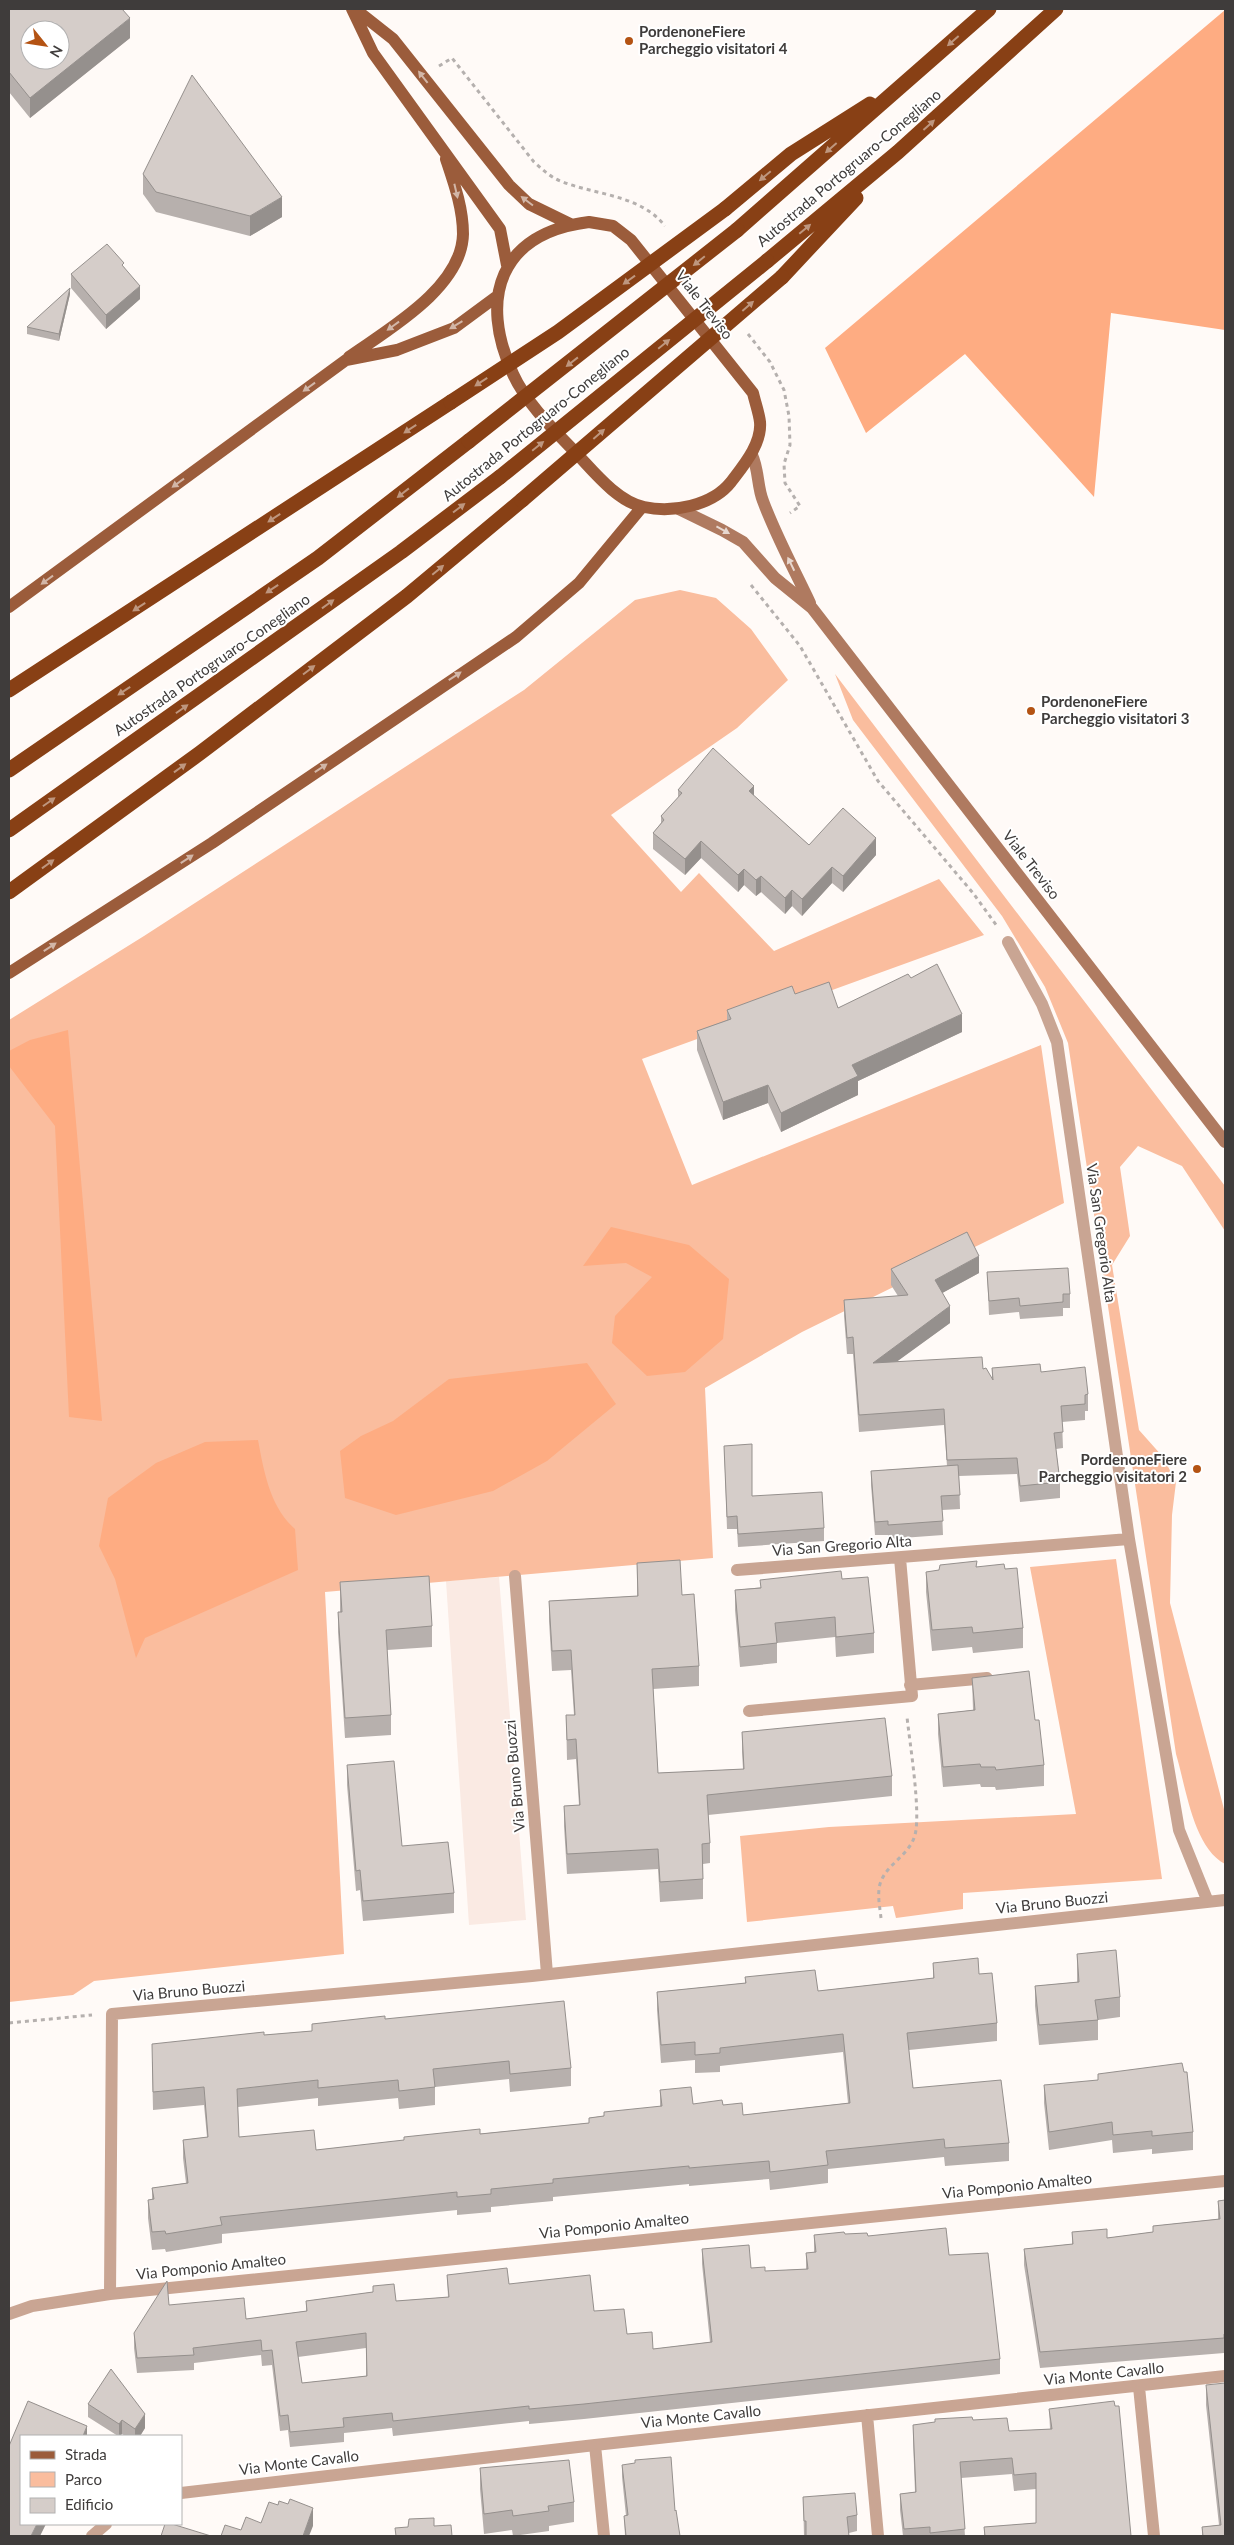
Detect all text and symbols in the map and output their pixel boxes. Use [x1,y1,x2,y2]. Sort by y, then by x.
north arrow [20,20,70,70]
place label: PordenoneFiere Parcheggio visitatori 4 [639,22,788,57]
marker: PordenoneFiere Parcheggio visitatori 4 [623,35,635,47]
one-way arrow [947,35,959,47]
text: N [47,43,67,61]
one-way arrow [417,71,428,84]
street label: Autostrada Portogruaro-Conegliano [752,85,944,250]
one-way arrow [922,119,935,130]
one-way arrow [825,142,837,154]
one-way arrow [758,170,771,181]
one-way arrow [452,184,460,199]
one-way arrow [520,196,534,206]
one-way arrow [798,224,811,235]
one-way arrow [693,255,706,266]
street label: Viale Treviso [672,266,737,342]
one-way arrow [623,274,636,285]
one-way arrow [742,300,755,311]
one-way arrow [386,321,400,331]
one-way arrow [450,321,463,330]
one-way arrow [657,338,670,349]
street label: Autostrada Portogruaro-Conegliano [438,342,632,504]
one-way arrow [566,357,579,368]
one-way arrow [475,377,488,387]
one-way arrow [302,382,316,392]
one-way arrow [404,424,417,433]
one-way arrow [592,429,605,440]
one-way arrow [531,441,544,452]
one-way arrow [172,478,185,489]
one-way arrow [397,487,410,498]
one-way arrow [452,503,466,513]
one-way arrow [268,513,281,523]
one-way arrow [716,526,729,535]
one-way arrow [787,557,795,571]
one-way arrow [431,565,444,576]
one-way arrow [41,574,54,585]
one-way arrow [266,584,279,594]
street label: Autostrada Portogruaro-Conegliano [110,589,313,739]
one-way arrow [321,599,335,609]
one-way arrow [132,602,145,612]
one-way arrow [302,665,315,676]
one-way arrow [449,672,462,681]
one-way arrow [117,686,131,696]
place label: PordenoneFiere Parcheggio visitatori 3 [1041,692,1189,727]
one-way arrow [175,704,188,714]
marker: PordenoneFiere Parcheggio visitatori 3 [1025,705,1037,717]
one-way arrow [173,763,187,773]
one-way arrow [314,763,328,773]
one-way arrow [42,797,55,807]
street label: Viale Treviso [999,826,1064,902]
one-way arrow [180,854,193,864]
one-way arrow [41,859,55,869]
one-way arrow [43,942,56,952]
street label: Via San Gregorio Alta [1083,1162,1121,1304]
place label: PordenoneFiere Parcheggio visitatori 2 [1039,1450,1187,1485]
marker: PordenoneFiere Parcheggio visitatori 2 [1191,1463,1203,1475]
street label: Via San Gregorio Alta [771,1531,913,1559]
street label: Via Bruno Buozzi [500,1719,528,1833]
street label: Via Bruno Buozzi [995,1887,1109,1917]
street label: Via Bruno Buozzi [132,1976,246,2004]
street label: Via Pomponio Amalteo [941,2168,1093,2202]
street label: Via Pomponio Amalteo [538,2208,690,2242]
street label: Via Pomponio Amalteo [135,2249,287,2283]
street label: Via Monte Cavallo [1043,2358,1165,2388]
street label: Via Monte Cavallo [640,2401,762,2431]
legend [20,2435,182,2525]
text: Strada [65,2445,107,2463]
street label: Via Monte Cavallo [238,2446,360,2478]
text: Parco [65,2470,102,2488]
text: Edificio [65,2495,113,2513]

